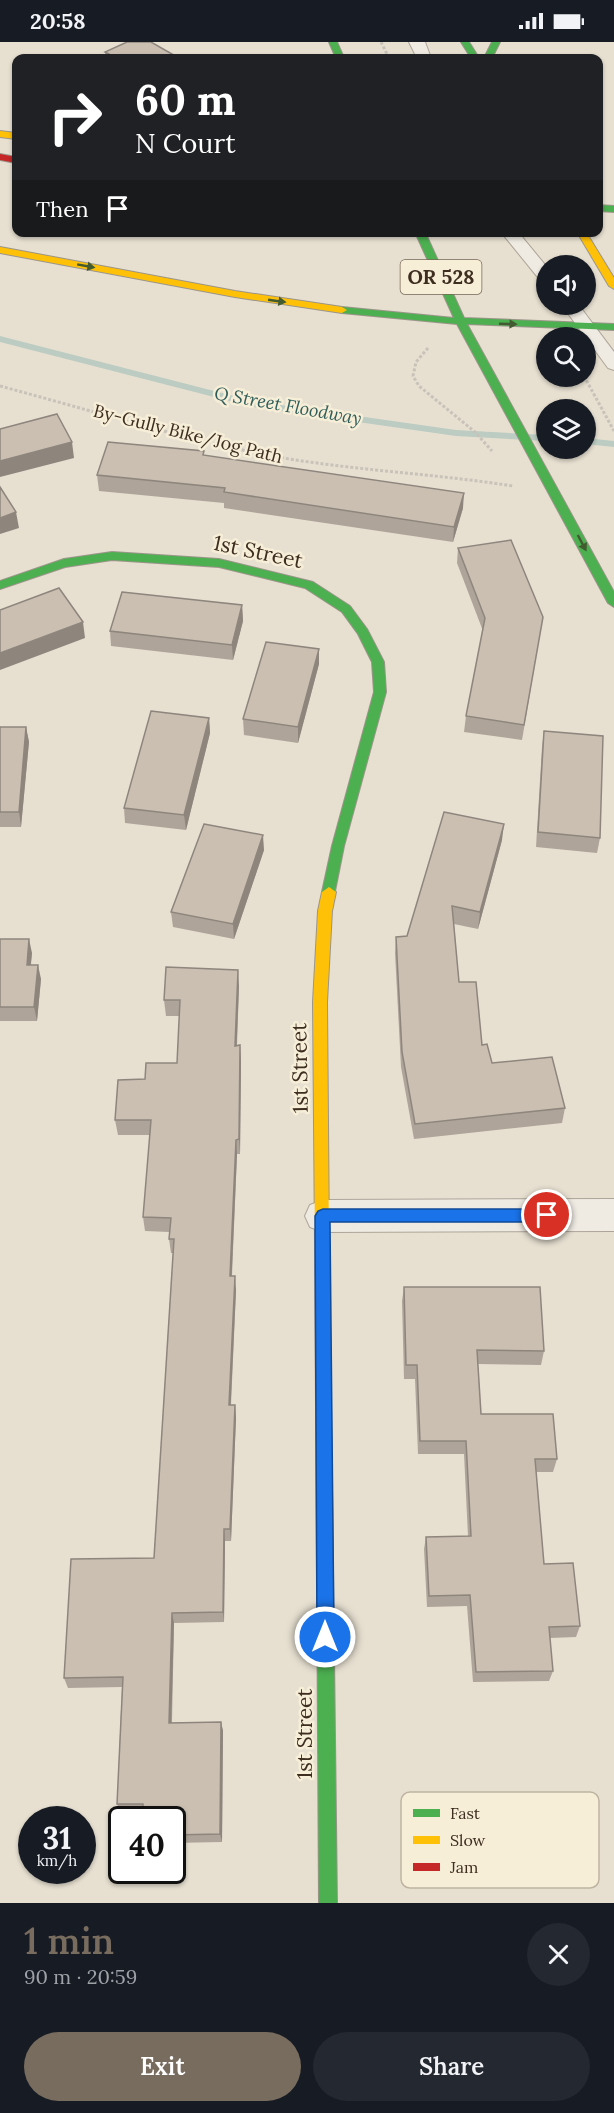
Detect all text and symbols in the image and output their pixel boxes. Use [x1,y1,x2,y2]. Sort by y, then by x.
text: 20:58 [30,7,86,35]
text: 60 m [135,73,236,127]
icon: right [36,78,114,156]
text: N Court [135,126,236,160]
icon: arrive [101,192,134,225]
text: Then [36,195,89,223]
map controls [536,255,596,459]
button: sound [536,255,596,315]
road number: OR 528 [400,260,482,294]
one-way arrow [76,261,95,270]
one-way arrow [268,296,287,305]
one-way arrow [499,319,518,328]
button: search [536,327,596,387]
water label: Q Street Floodway [213,381,364,430]
street label: By-Gully Bike/Jog Path [91,399,285,468]
button: layers [536,399,596,459]
street label: 1st Street [211,529,306,574]
one-way arrow [577,534,587,551]
street label: 1st Street [285,1022,314,1114]
pin [521,1189,572,1240]
icon: arrive [530,1198,563,1231]
position arrow [293,1605,357,1669]
street label: 1st Street [291,1688,318,1779]
legend [401,1792,599,1888]
text: Fast [450,1803,481,1823]
speed limit sign: 40 [108,1806,186,1884]
text: 31 [43,1819,71,1857]
text: Slow [450,1830,486,1850]
text: km/h [37,1851,77,1870]
text: Jam [449,1857,478,1877]
text: 1 min [24,1918,114,1964]
button: close [527,1923,590,1986]
text: 90 m · 20:59 [24,1964,137,1989]
button: Exit [24,2032,301,2101]
button: Share [313,2032,590,2101]

